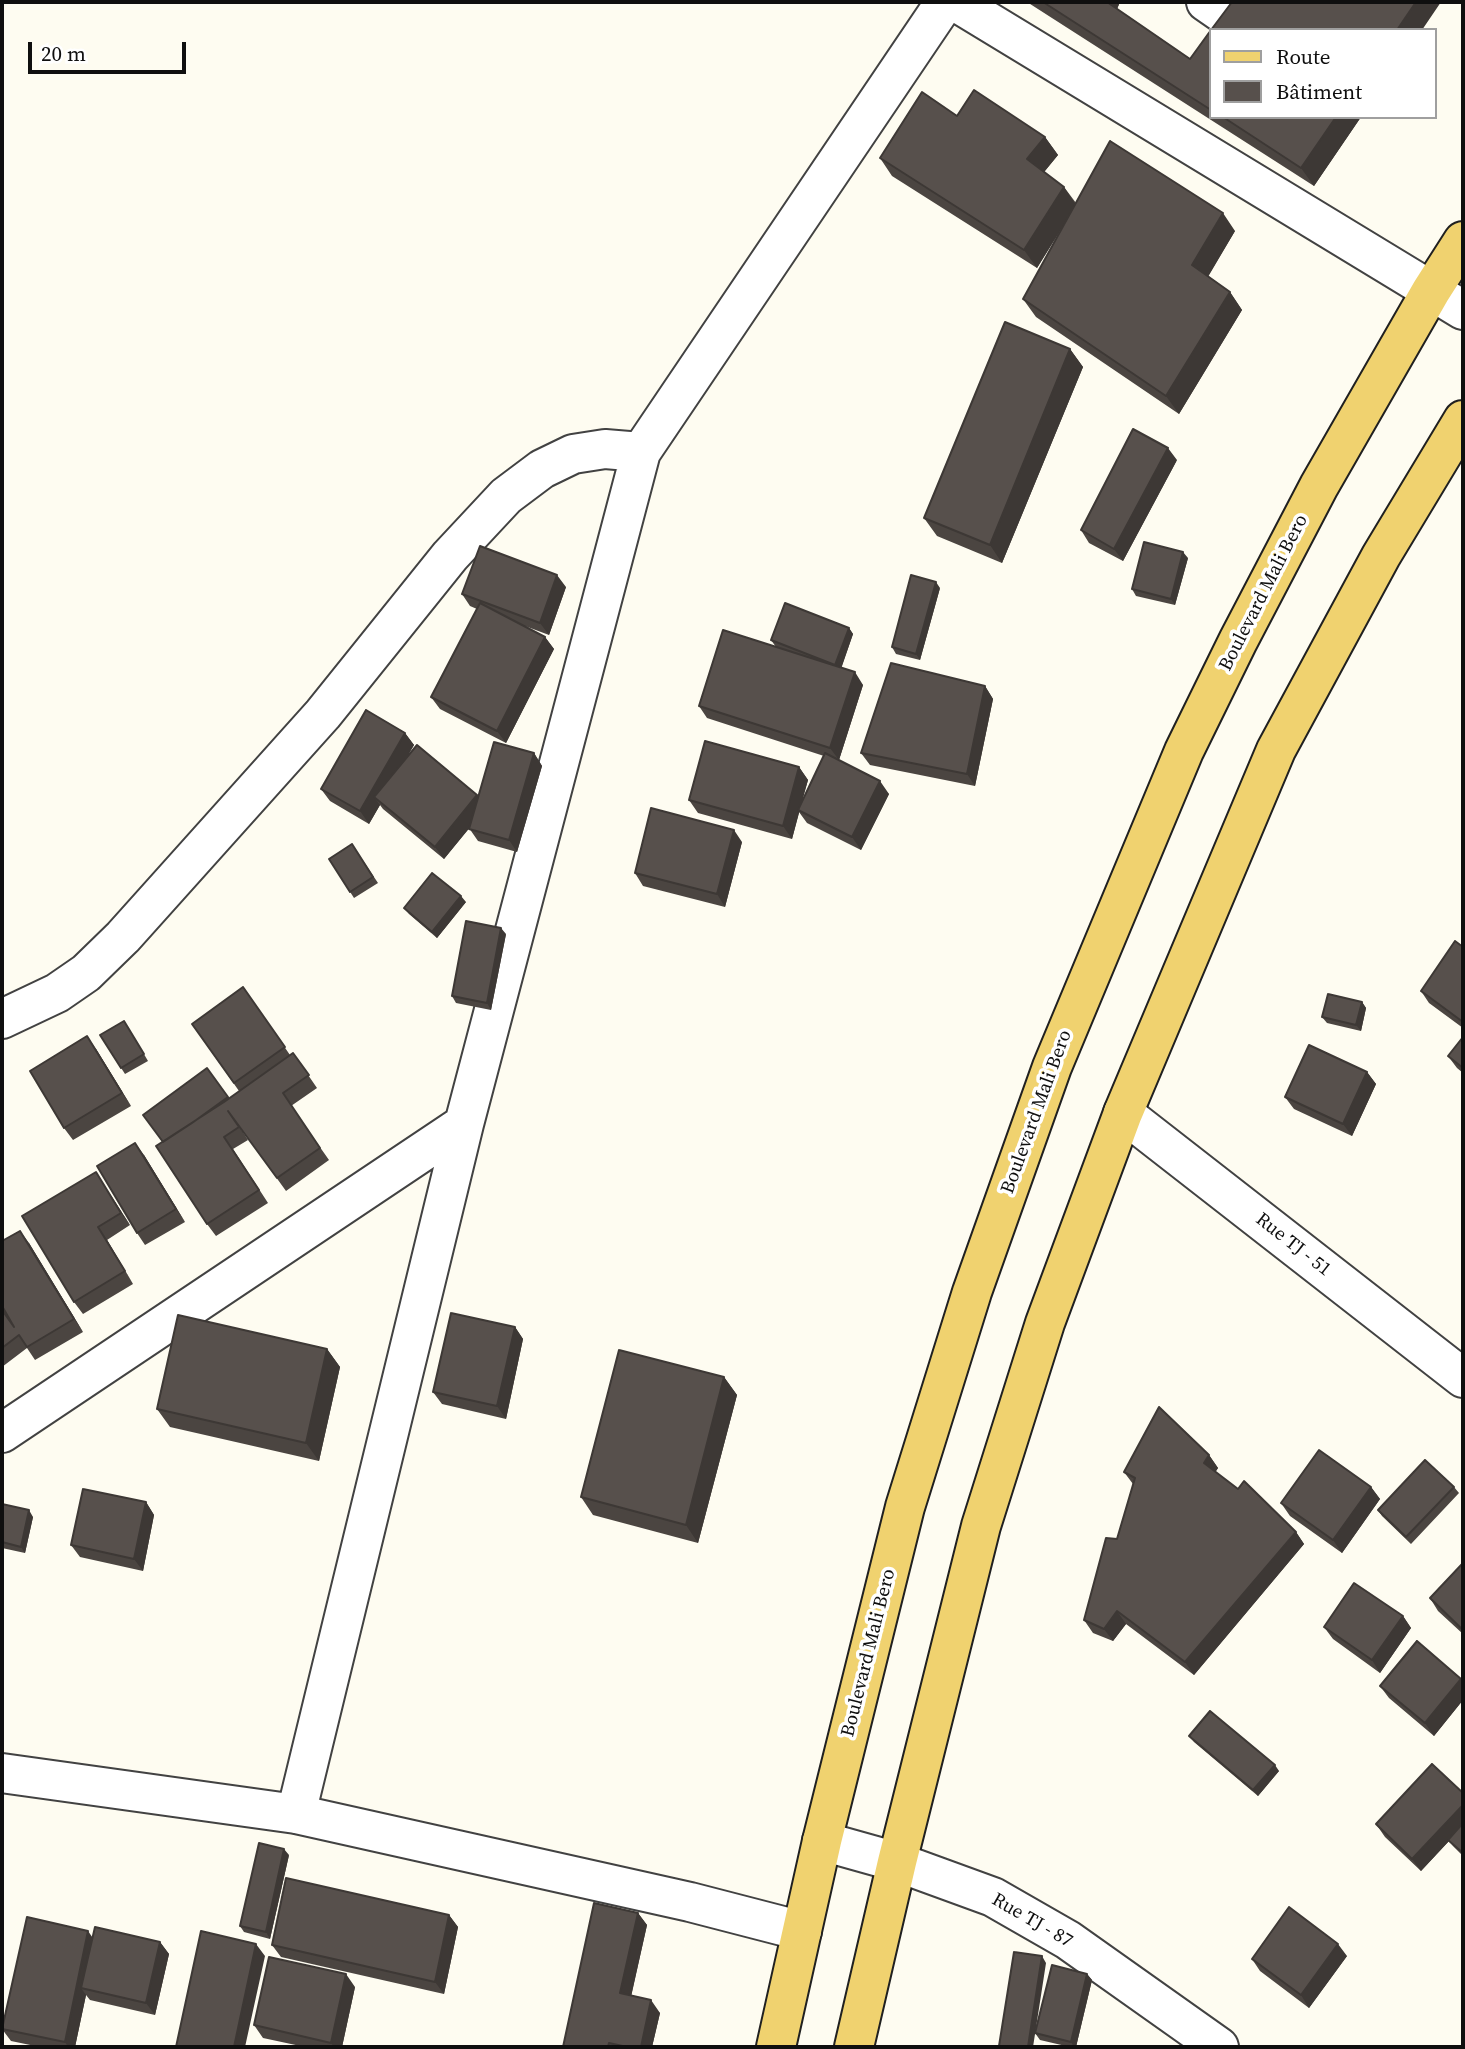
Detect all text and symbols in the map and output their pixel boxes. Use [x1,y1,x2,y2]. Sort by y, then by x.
scale bar [32,28,189,72]
legend [1210,28,1437,119]
text: 20 m [41,39,86,68]
text: Route [1276,42,1331,71]
text: Bâtiment [1276,77,1362,106]
street label: Boulevard Mali Bero [1215,511,1313,675]
street label: Boulevard Mali Bero [997,1027,1077,1197]
street label: Rue TJ - 51 [1251,1208,1335,1282]
street label: Boulevard Mali Bero [837,1567,901,1739]
street label: Rue TJ - 87 [988,1889,1076,1953]

